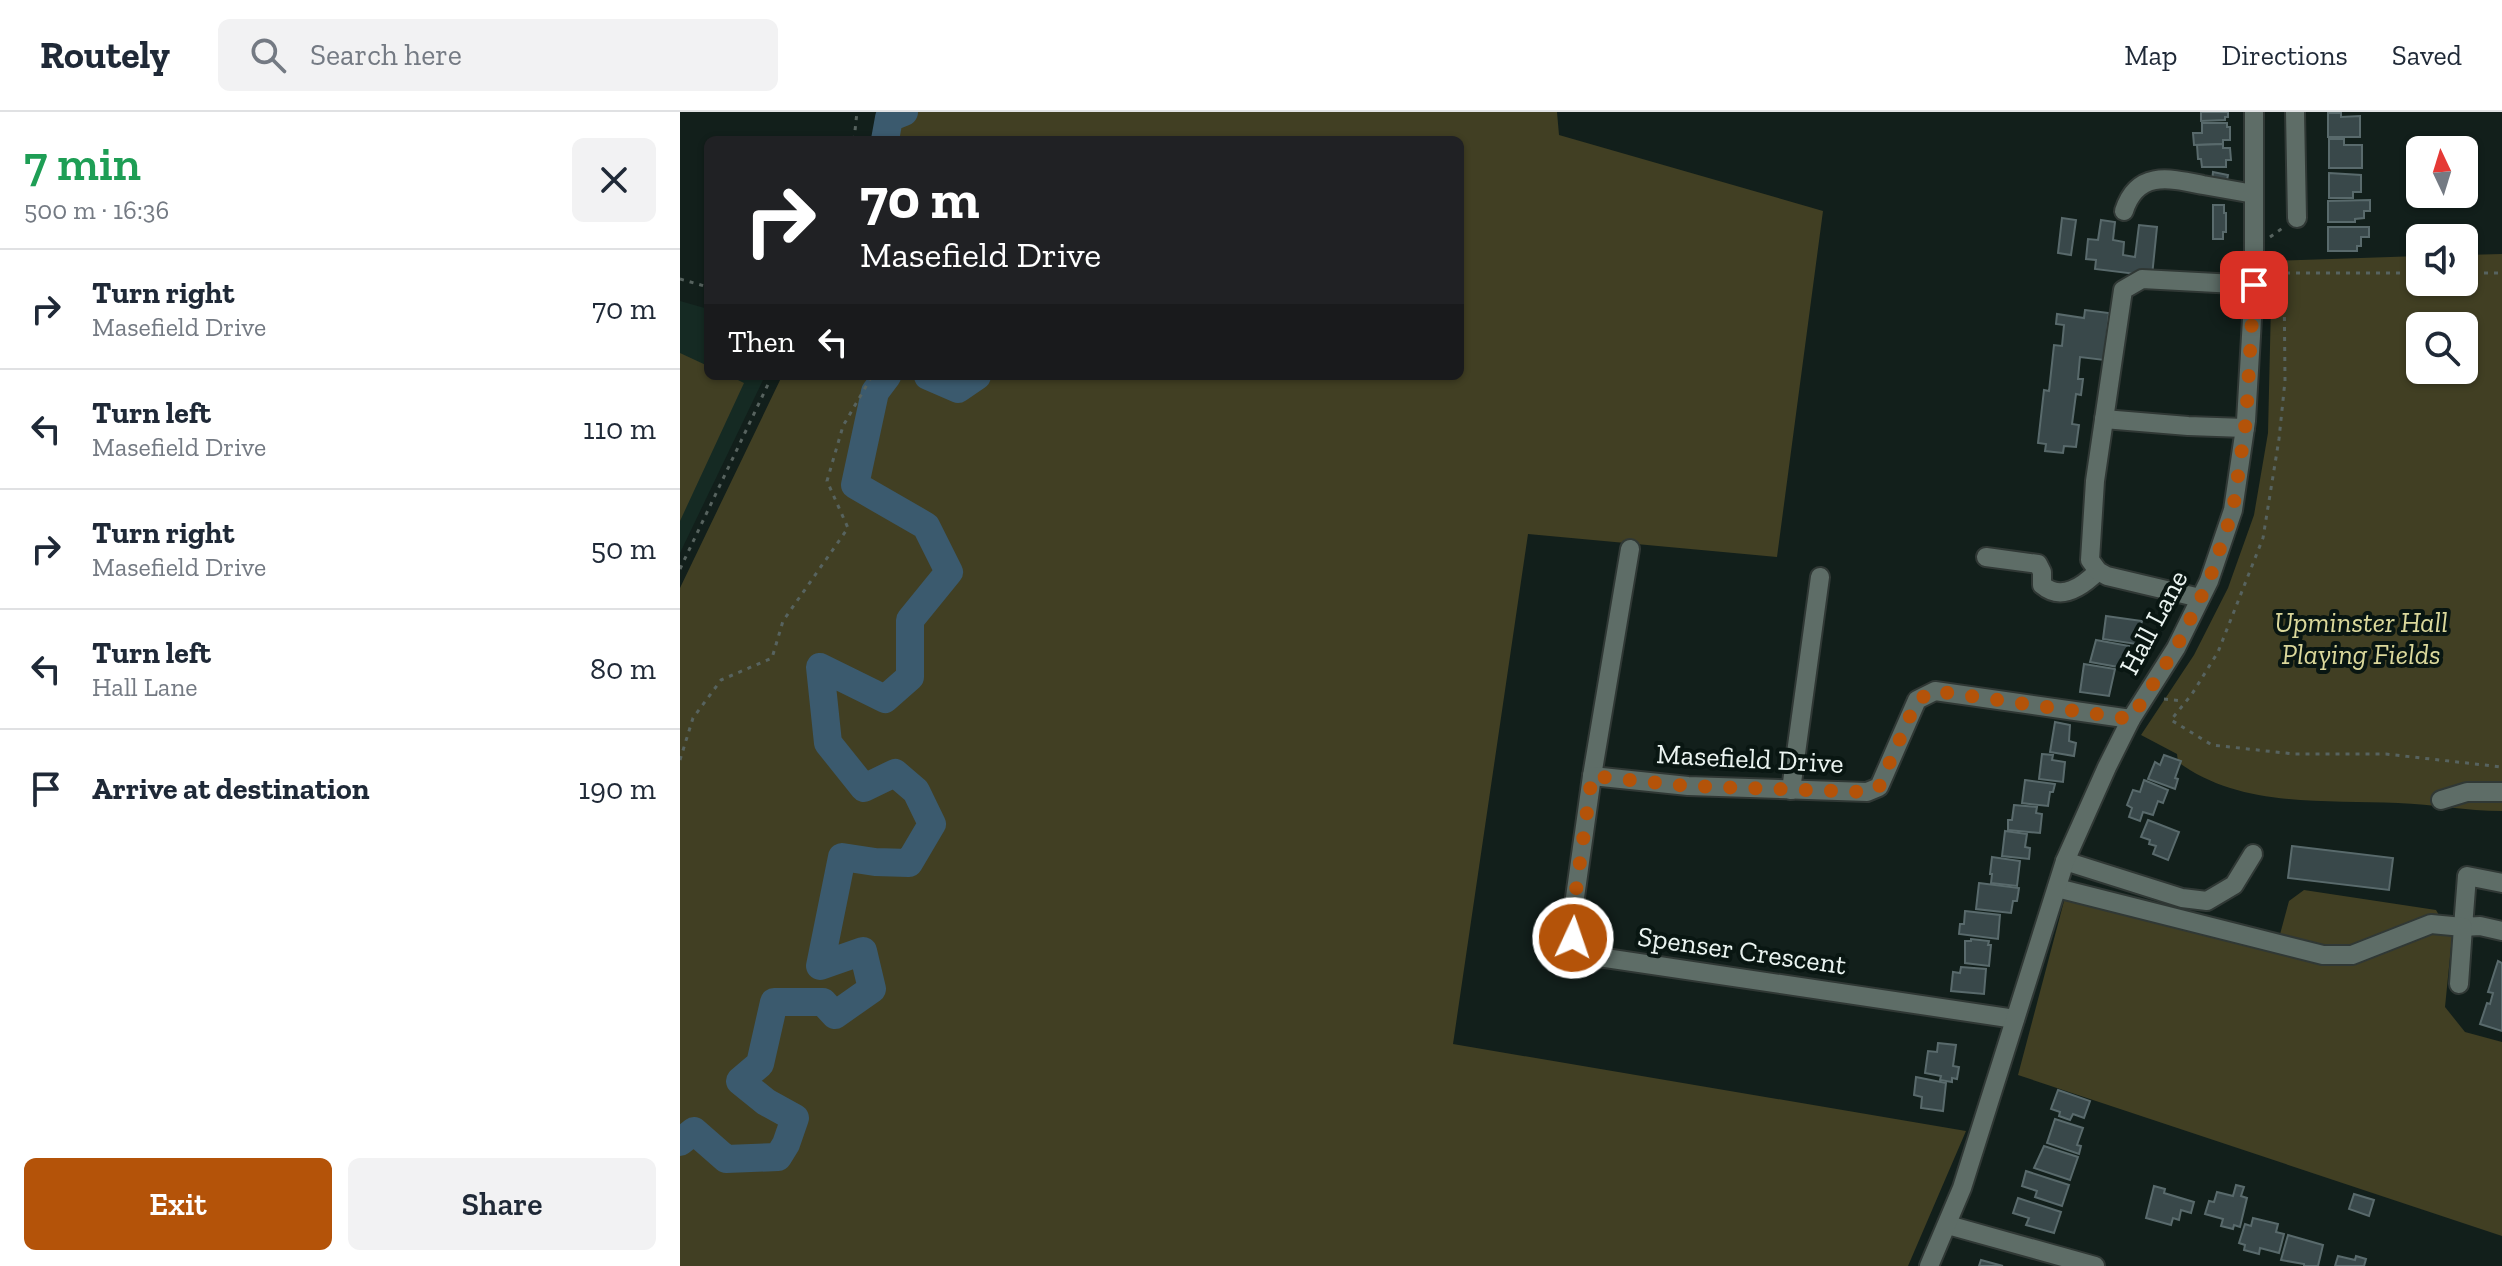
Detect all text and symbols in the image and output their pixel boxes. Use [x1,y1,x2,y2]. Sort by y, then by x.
search box [218,19,778,91]
text: Routely [40,32,170,78]
icon: search [246,33,290,77]
text: Search here [310,37,462,73]
text: Map [2124,39,2177,72]
text: Directions [2221,39,2348,72]
text: Saved [2392,39,2462,72]
text: 7 min [24,135,141,192]
north arrow [2406,136,2478,208]
map controls [2406,136,2478,384]
button: close [572,138,656,222]
text: 70 m [860,165,980,232]
icon: right [728,168,832,272]
text: 500 m · 16:36 [24,194,169,226]
button: sound [2406,224,2478,296]
text: Masefield Drive [860,233,1101,276]
pin [2220,251,2288,319]
icon: arrive [2232,263,2276,307]
text: Turn right [92,275,234,311]
icon: right [24,287,68,331]
text: 70 m [592,291,656,327]
text: Masefield Drive [92,311,266,343]
button: search [2406,312,2478,384]
icon: left [811,320,855,364]
text: Then [728,324,795,360]
text: Turn left [92,395,211,431]
icon: left [24,407,68,451]
text: 110 m [583,411,656,447]
text: Masefield Drive [92,431,266,463]
text: Turn right [92,515,234,551]
icon: right [24,527,68,571]
text: 50 m [591,531,656,567]
text: Masefield Drive [92,551,266,583]
street label: Hall Lane [2112,564,2195,680]
park label: Upminster Hall Playing Fields [2274,606,2448,671]
text: Turn left [92,635,211,671]
icon: left [24,647,68,691]
text: 80 m [590,651,656,687]
text: Hall Lane [92,671,198,703]
street label: Masefield Drive [1655,737,1844,780]
icon: arrive [24,767,68,811]
text: Arrive at destination [92,771,369,807]
text: 190 m [579,771,656,807]
position arrow [1531,896,1615,980]
street label: Spenser Crescent [1635,920,1849,982]
button: Exit [24,1158,332,1250]
button: Share [348,1158,656,1250]

